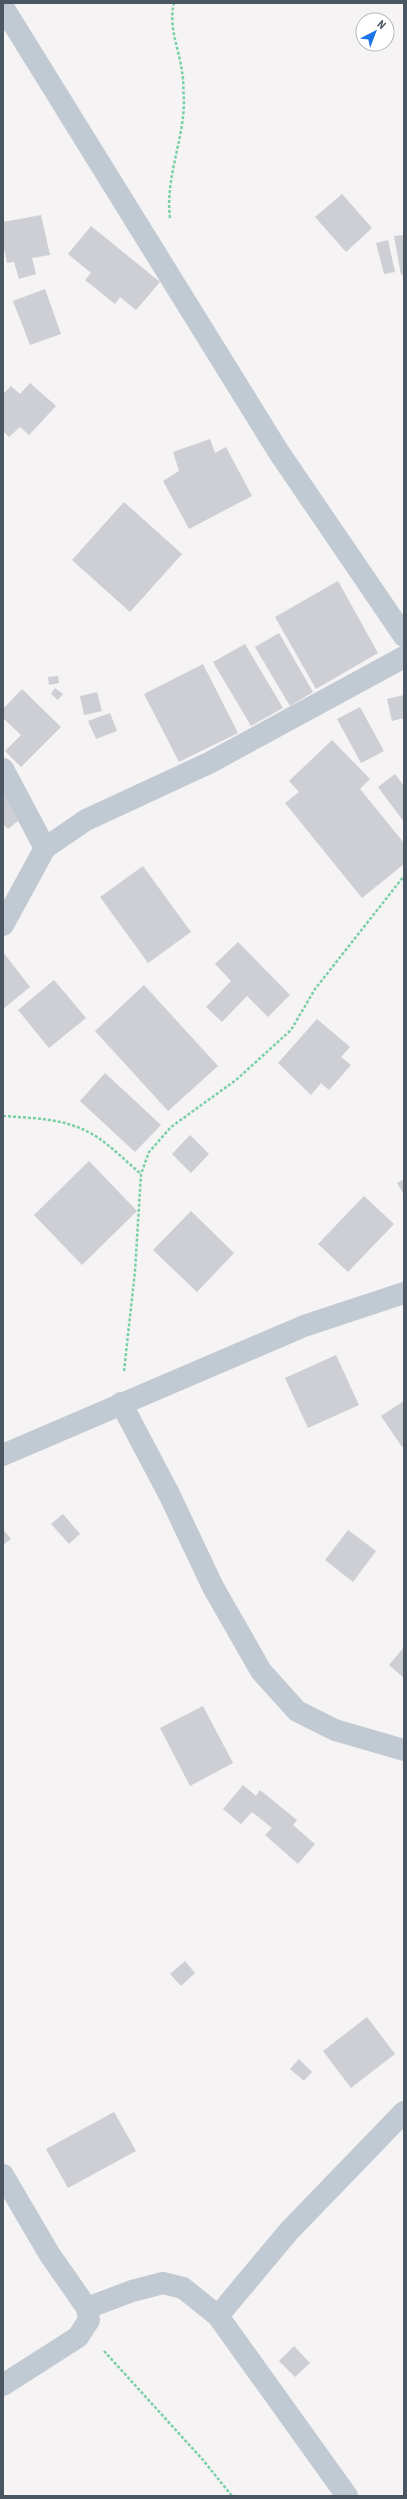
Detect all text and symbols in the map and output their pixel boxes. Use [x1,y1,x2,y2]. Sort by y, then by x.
north arrow [355,12,395,52]
text: N [374,18,388,32]

